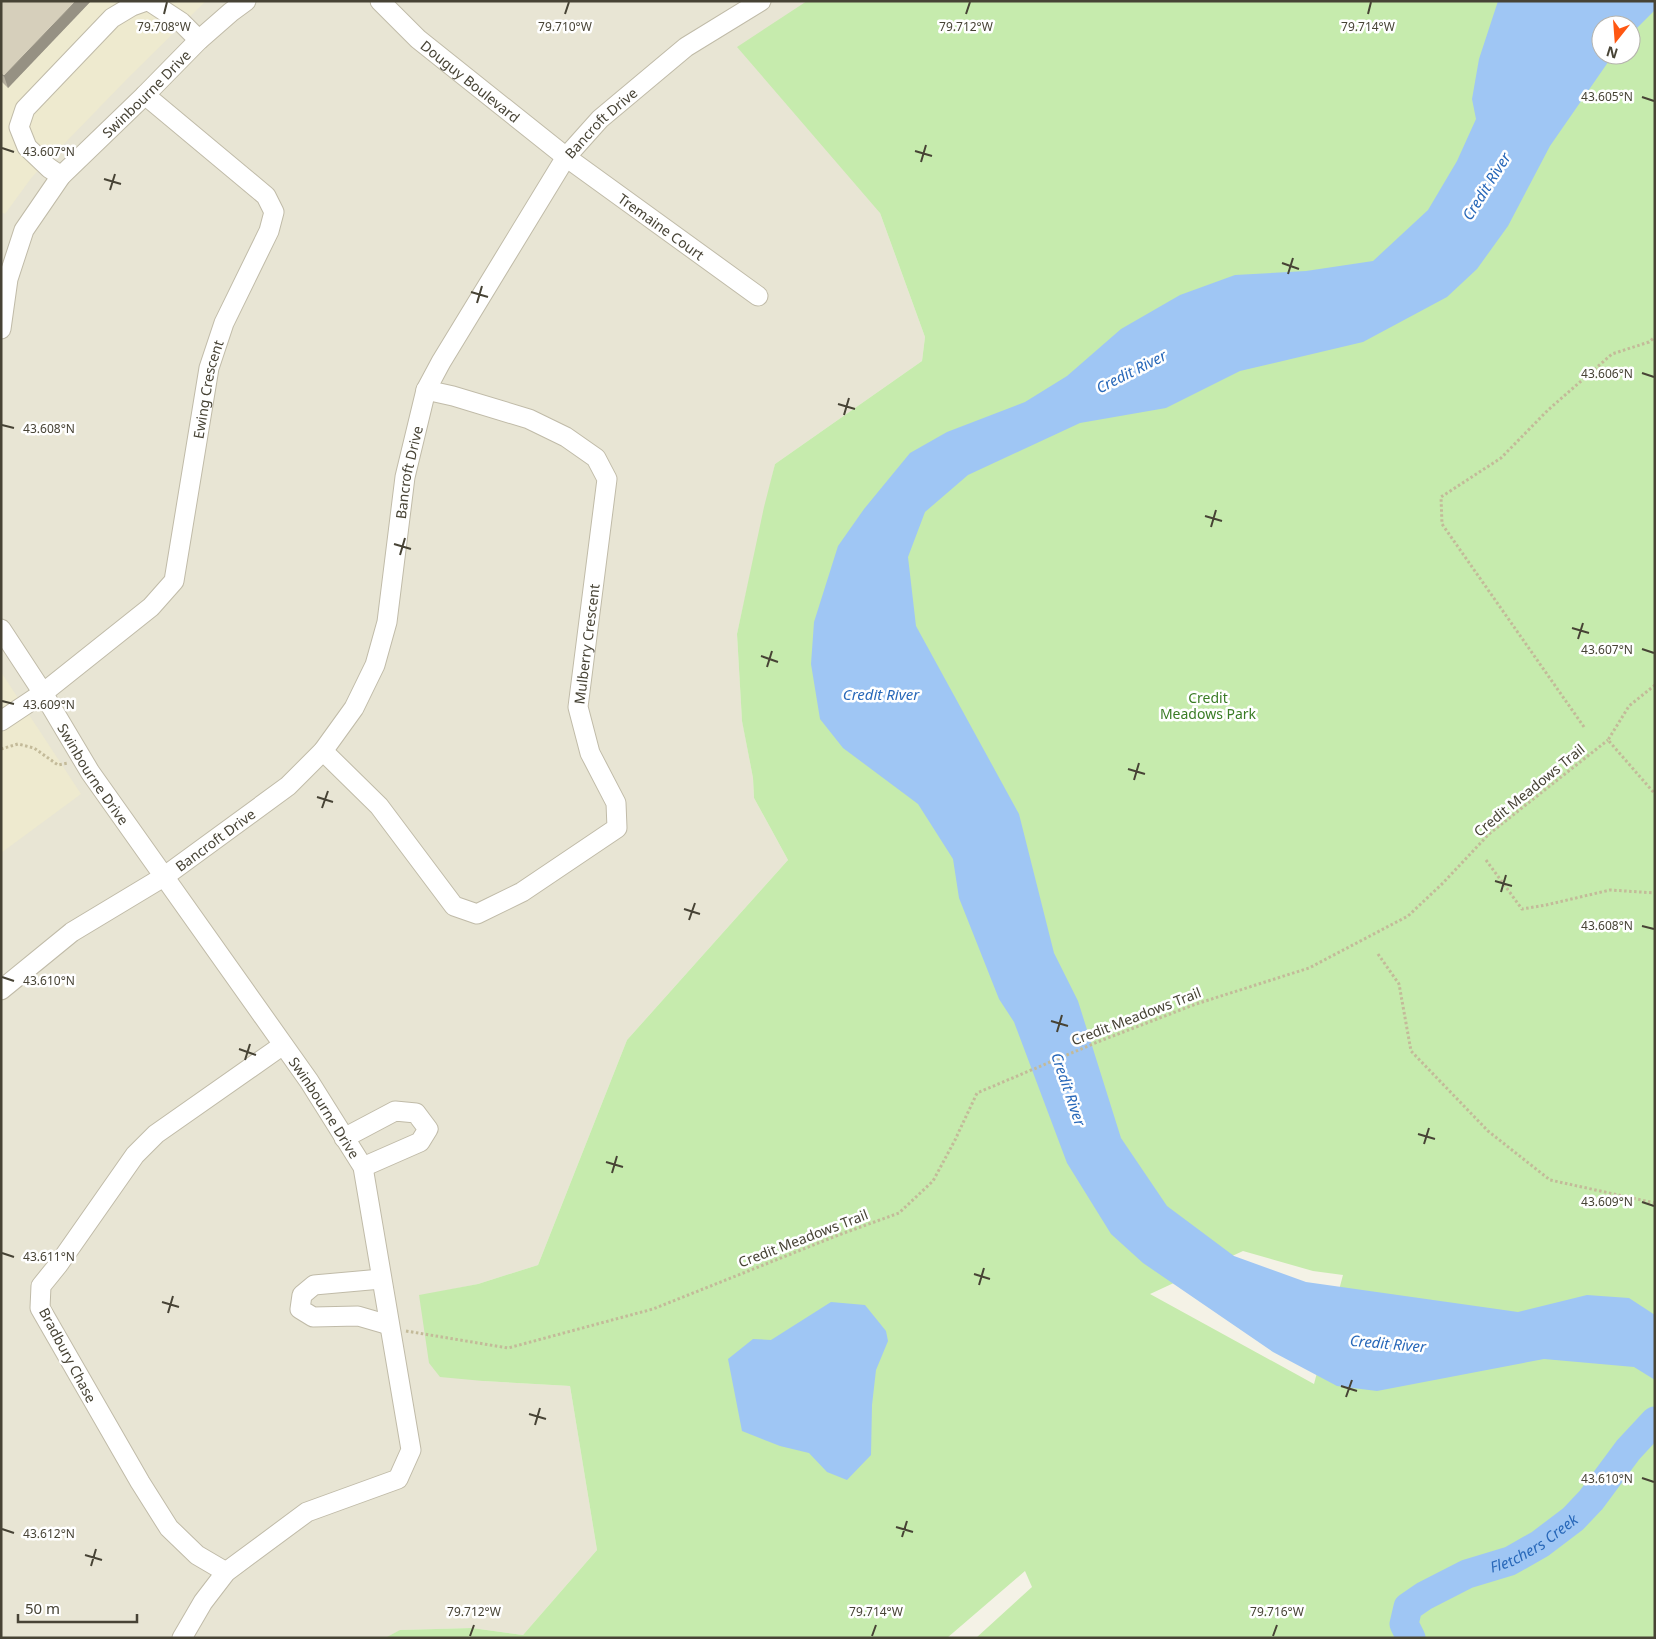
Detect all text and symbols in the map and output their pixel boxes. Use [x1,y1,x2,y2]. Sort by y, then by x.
north arrow [1591,15,1641,65]
text: 79.708°W [137,18,191,35]
text: 79.710°W [538,18,592,35]
text: 79.712°W [939,18,993,35]
text: 79.714°W [1341,18,1395,35]
street label: Douguy Boulevard [417,35,524,126]
text: N [1604,42,1620,64]
street label: Swinbourne Drive [97,45,194,141]
street label: Bancroft Drive [560,83,641,162]
text: 43.605°N [1581,88,1633,105]
text: 43.607°N [23,143,75,160]
water label: Credit River [1457,147,1515,224]
street label: Tremaine Court [615,189,709,264]
street label: Ewing Crescent [188,337,227,440]
water label: Credit River [1092,344,1170,397]
text: 43.606°N [1581,365,1633,382]
text: 43.608°N [23,420,75,437]
street label: Bancroft Drive [390,424,427,520]
street label: Mulberry Crescent [569,583,603,705]
text: 43.607°N [1581,641,1633,658]
water label: Credit River [843,684,920,704]
park label: Credit Meadows Park [1160,688,1257,723]
text: 43.609°N [23,696,75,713]
street label: Swinbourne Drive [54,720,134,828]
street label: Credit Meadows Trail [1470,739,1588,841]
street label: Bancroft Drive [171,804,259,875]
text: 43.608°N [1581,917,1633,934]
text: 43.610°N [23,972,75,989]
street label: Credit Meadows Trail [1068,983,1204,1049]
water label: Credit River [1047,1050,1091,1129]
street label: Swinbourne Drive [285,1053,365,1162]
text: 43.609°N [1581,1193,1633,1210]
street label: Credit Meadows Trail [735,1205,871,1271]
text: 43.611°N [23,1248,75,1265]
street label: Bradbury Chase [35,1304,101,1406]
water label: Credit River [1349,1330,1428,1356]
text: 43.610°N [1581,1470,1633,1487]
water label: Fletchers Creek [1487,1509,1582,1577]
text: 43.612°N [23,1525,75,1542]
scale bar [18,1592,136,1624]
text: 50 m [25,1598,60,1618]
text: 79.712°W [447,1603,501,1620]
text: 79.714°W [849,1603,903,1620]
text: 79.716°W [1250,1603,1304,1620]

